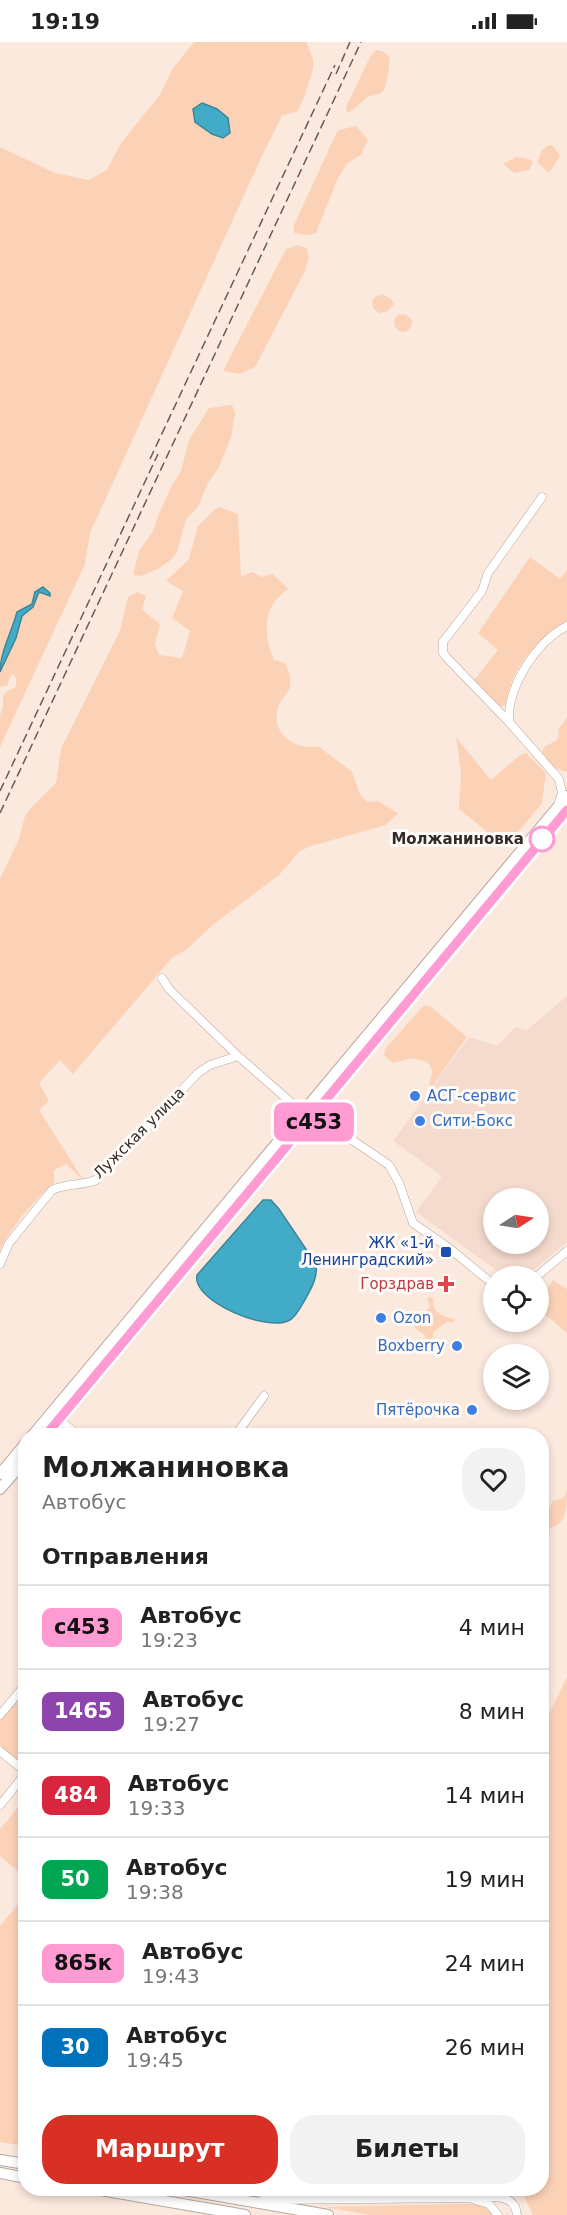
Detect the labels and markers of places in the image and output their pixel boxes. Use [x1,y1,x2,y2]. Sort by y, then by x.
marker: Молжаниновка [529,826,555,852]
place label: Молжаниновка [391,830,524,848]
place label: АСГ-сервис [427,1087,516,1105]
marker: АСГ-сервис [408,1089,422,1103]
place label: Сити-Бокс [432,1112,513,1130]
marker: Сити-Бокс [413,1114,427,1128]
place label: ЖК «1-й Ленинградский» [301,1234,434,1269]
marker: ЖК «1-й Ленинградский» [439,1245,453,1259]
place label: Горздрав [360,1275,434,1293]
marker: Горздрав [439,1277,453,1291]
place label: Ozon [393,1309,431,1327]
marker: Ozon [374,1311,388,1325]
place label: Boxberry [377,1337,445,1355]
marker: Boxberry [450,1339,464,1353]
place label: Пятёрочка [376,1401,460,1419]
marker: Пятёрочка [465,1403,479,1417]

